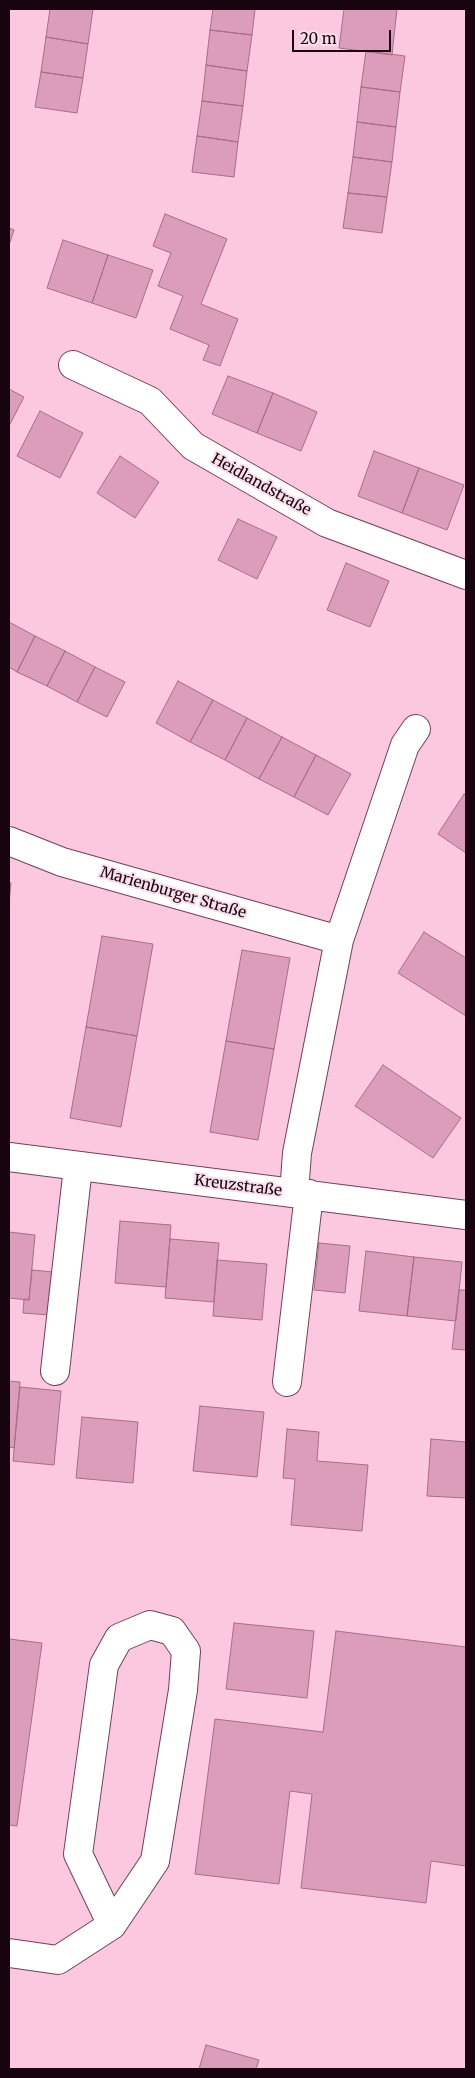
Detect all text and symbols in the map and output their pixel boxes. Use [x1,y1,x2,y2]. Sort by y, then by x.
scale bar [295,20,394,52]
text: 20 m [300,29,337,48]
street label: Heidlandstraße [208,450,314,520]
street label: Marienburger Straße [98,864,248,922]
street label: Kreuzstraße [193,1172,283,1200]

